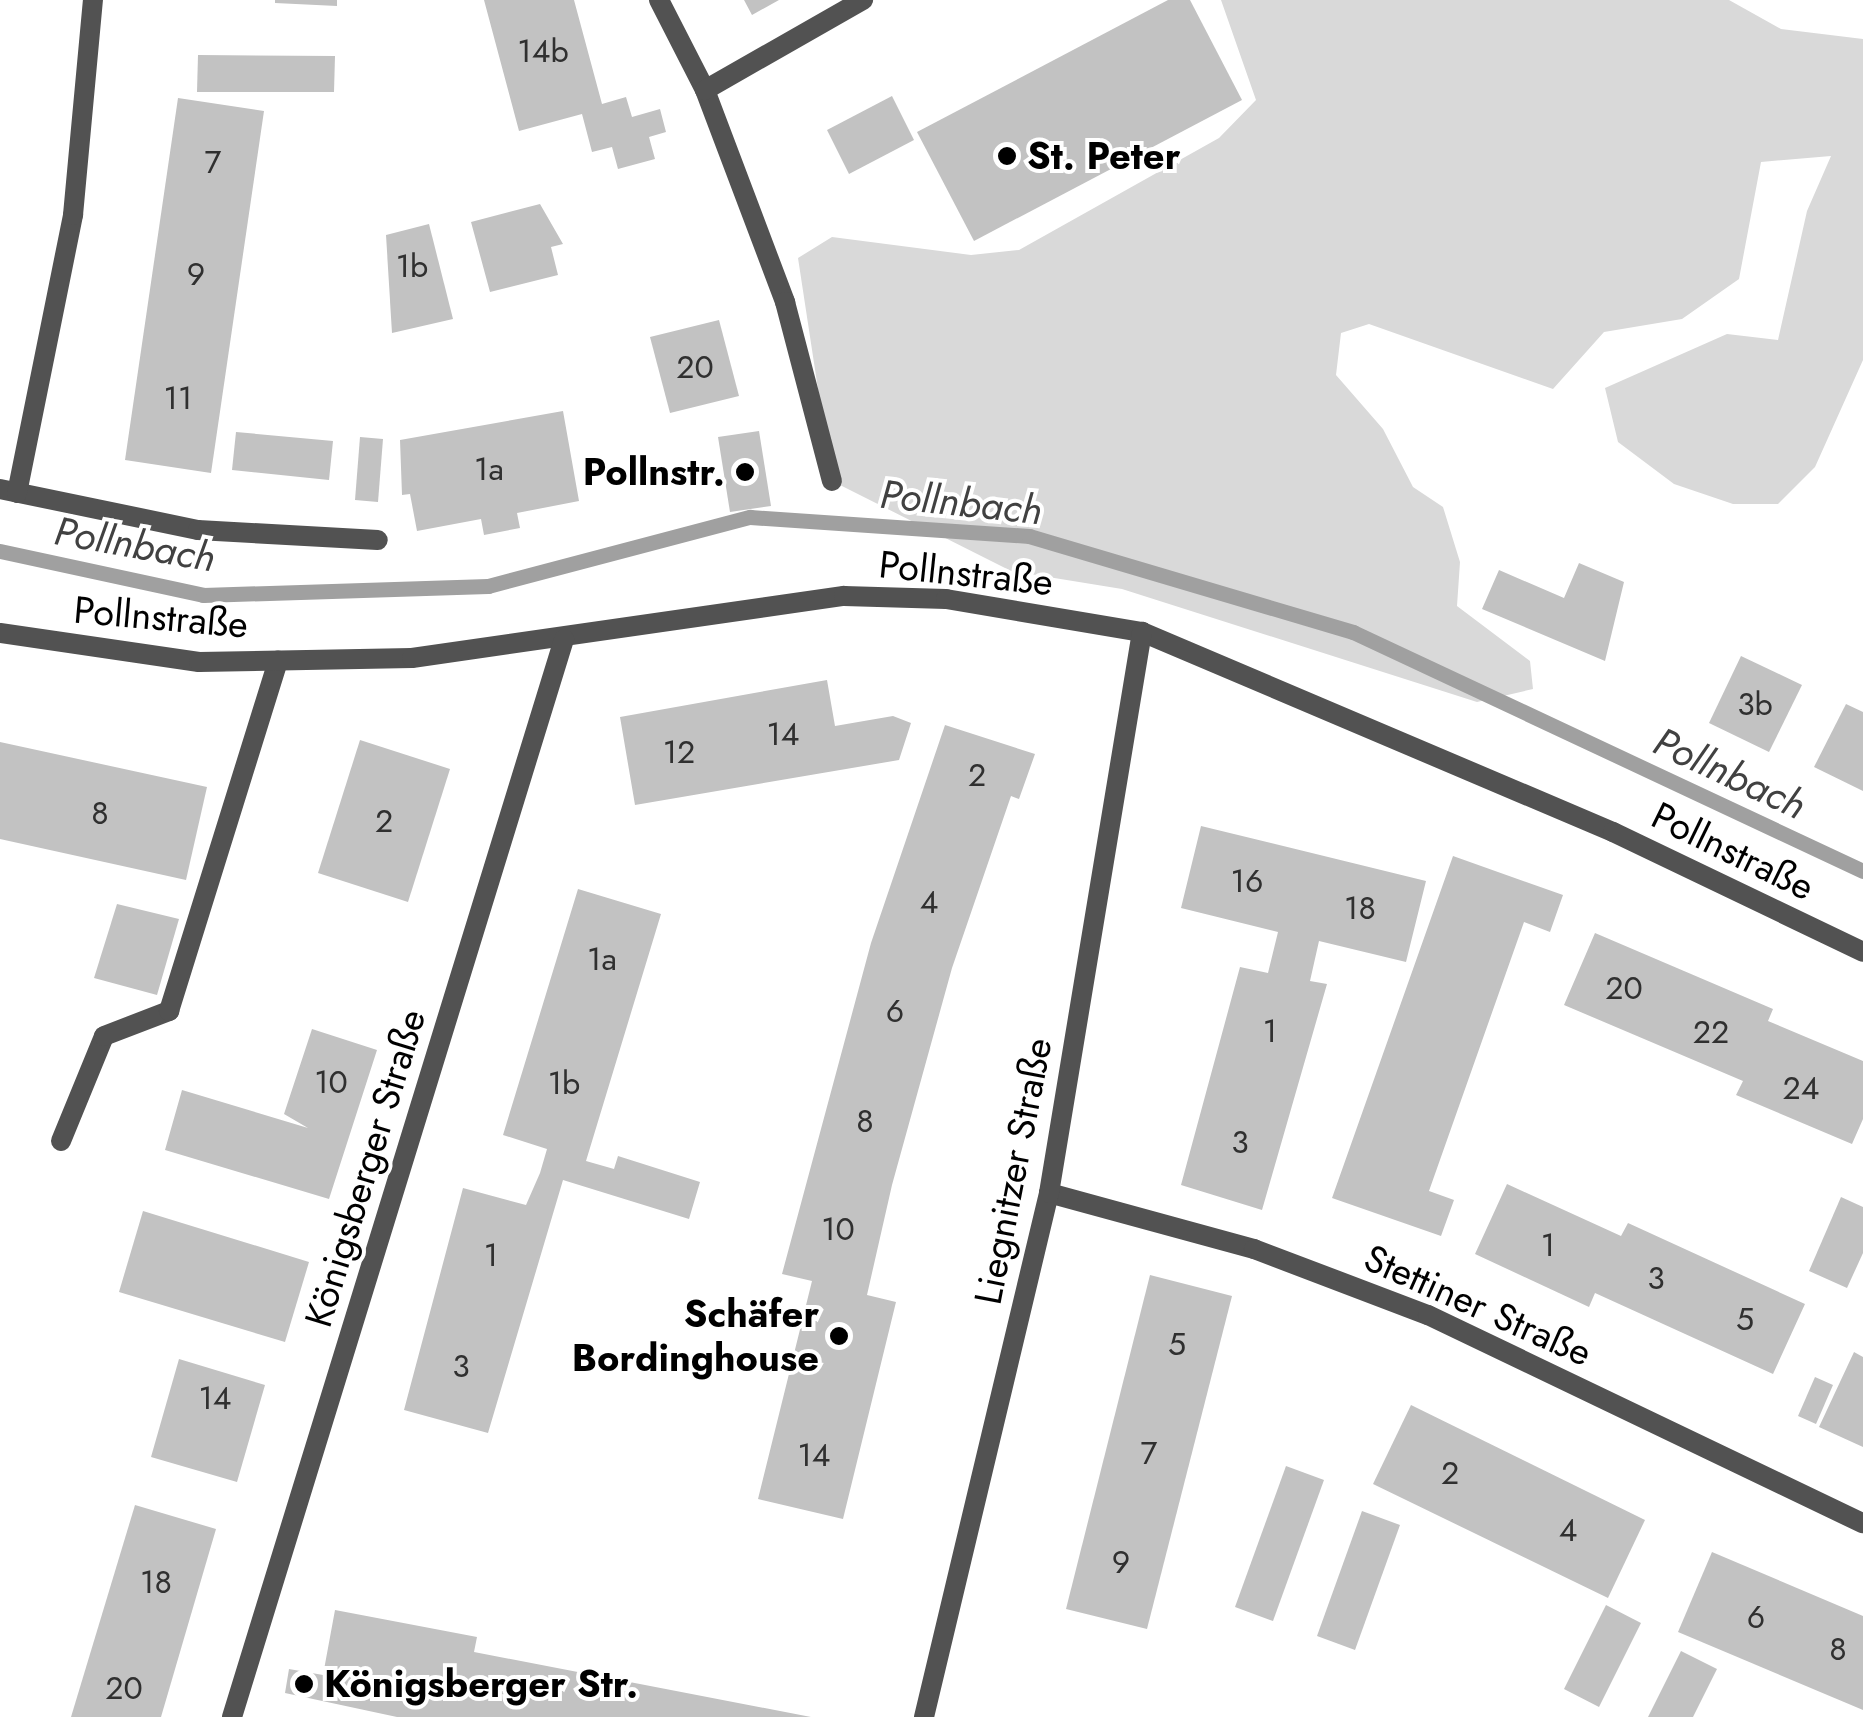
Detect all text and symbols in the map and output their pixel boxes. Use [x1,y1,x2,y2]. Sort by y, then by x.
house number: 14b [517,32,569,70]
place label: St. Peter [1027,133,1180,179]
house number: 7 [205,143,221,181]
marker: St. Peter [996,145,1018,167]
house number: 1b [396,247,428,285]
house number: 9 [187,255,205,293]
house number: 20 [676,348,714,386]
house number: 11 [164,379,192,417]
place label: Pollnstr. [583,449,725,495]
house number: 1a [474,450,504,488]
marker: Pollnstr. [734,461,756,483]
water label: Pollnbach [878,470,1044,534]
water label: Pollnbach [51,506,219,582]
street label: Pollnstraße [877,541,1055,605]
street label: Pollnstraße [72,587,250,647]
house number: 3b [1737,685,1773,723]
house number: 14 [766,715,800,753]
water label: Pollnbach [1646,717,1814,829]
house number: 12 [663,733,695,771]
house number: 2 [968,756,986,794]
street label: Pollnstraße [1645,792,1821,910]
house number: 8 [91,794,109,832]
house number: 2 [375,802,393,840]
house number: 16 [1231,862,1263,900]
house number: 4 [920,883,938,921]
house number: 18 [1344,889,1376,927]
house number: 1a [587,940,617,978]
house number: 20 [1605,969,1643,1007]
house number: 6 [886,992,904,1030]
street label: Königsberger Straße [295,1004,435,1332]
house number: 1 [1263,1012,1277,1050]
house number: 22 [1693,1013,1729,1051]
street label: Liegnitzer Straße [965,1034,1061,1308]
house number: 10 [314,1063,348,1101]
house number: 1b [548,1064,580,1102]
house number: 24 [1783,1069,1819,1107]
house number: 8 [856,1102,874,1140]
house number: 3 [1231,1123,1249,1161]
house number: 10 [821,1210,855,1248]
house number: 1 [1541,1226,1555,1264]
street label: Stettiner Straße [1357,1235,1599,1375]
house number: 1 [484,1236,498,1274]
house number: 3 [1647,1259,1665,1297]
place label: Schäfer Bordinghouse [572,1291,819,1380]
house number: 5 [1736,1300,1754,1338]
marker: Schäfer Bordinghouse [828,1325,850,1347]
house number: 5 [1168,1325,1186,1363]
house number: 3 [452,1347,470,1385]
house number: 14 [198,1379,232,1417]
house number: 7 [1141,1434,1157,1472]
house number: 14 [797,1436,831,1474]
house number: 2 [1441,1454,1459,1492]
house number: 4 [1559,1511,1577,1549]
house number: 9 [1112,1543,1130,1581]
house number: 18 [140,1563,172,1601]
house number: 6 [1747,1598,1765,1636]
house number: 8 [1829,1630,1847,1668]
place label: Königsberger Str. [324,1661,638,1707]
house number: 20 [105,1669,143,1707]
marker: Königsberger Str. [293,1673,315,1695]

